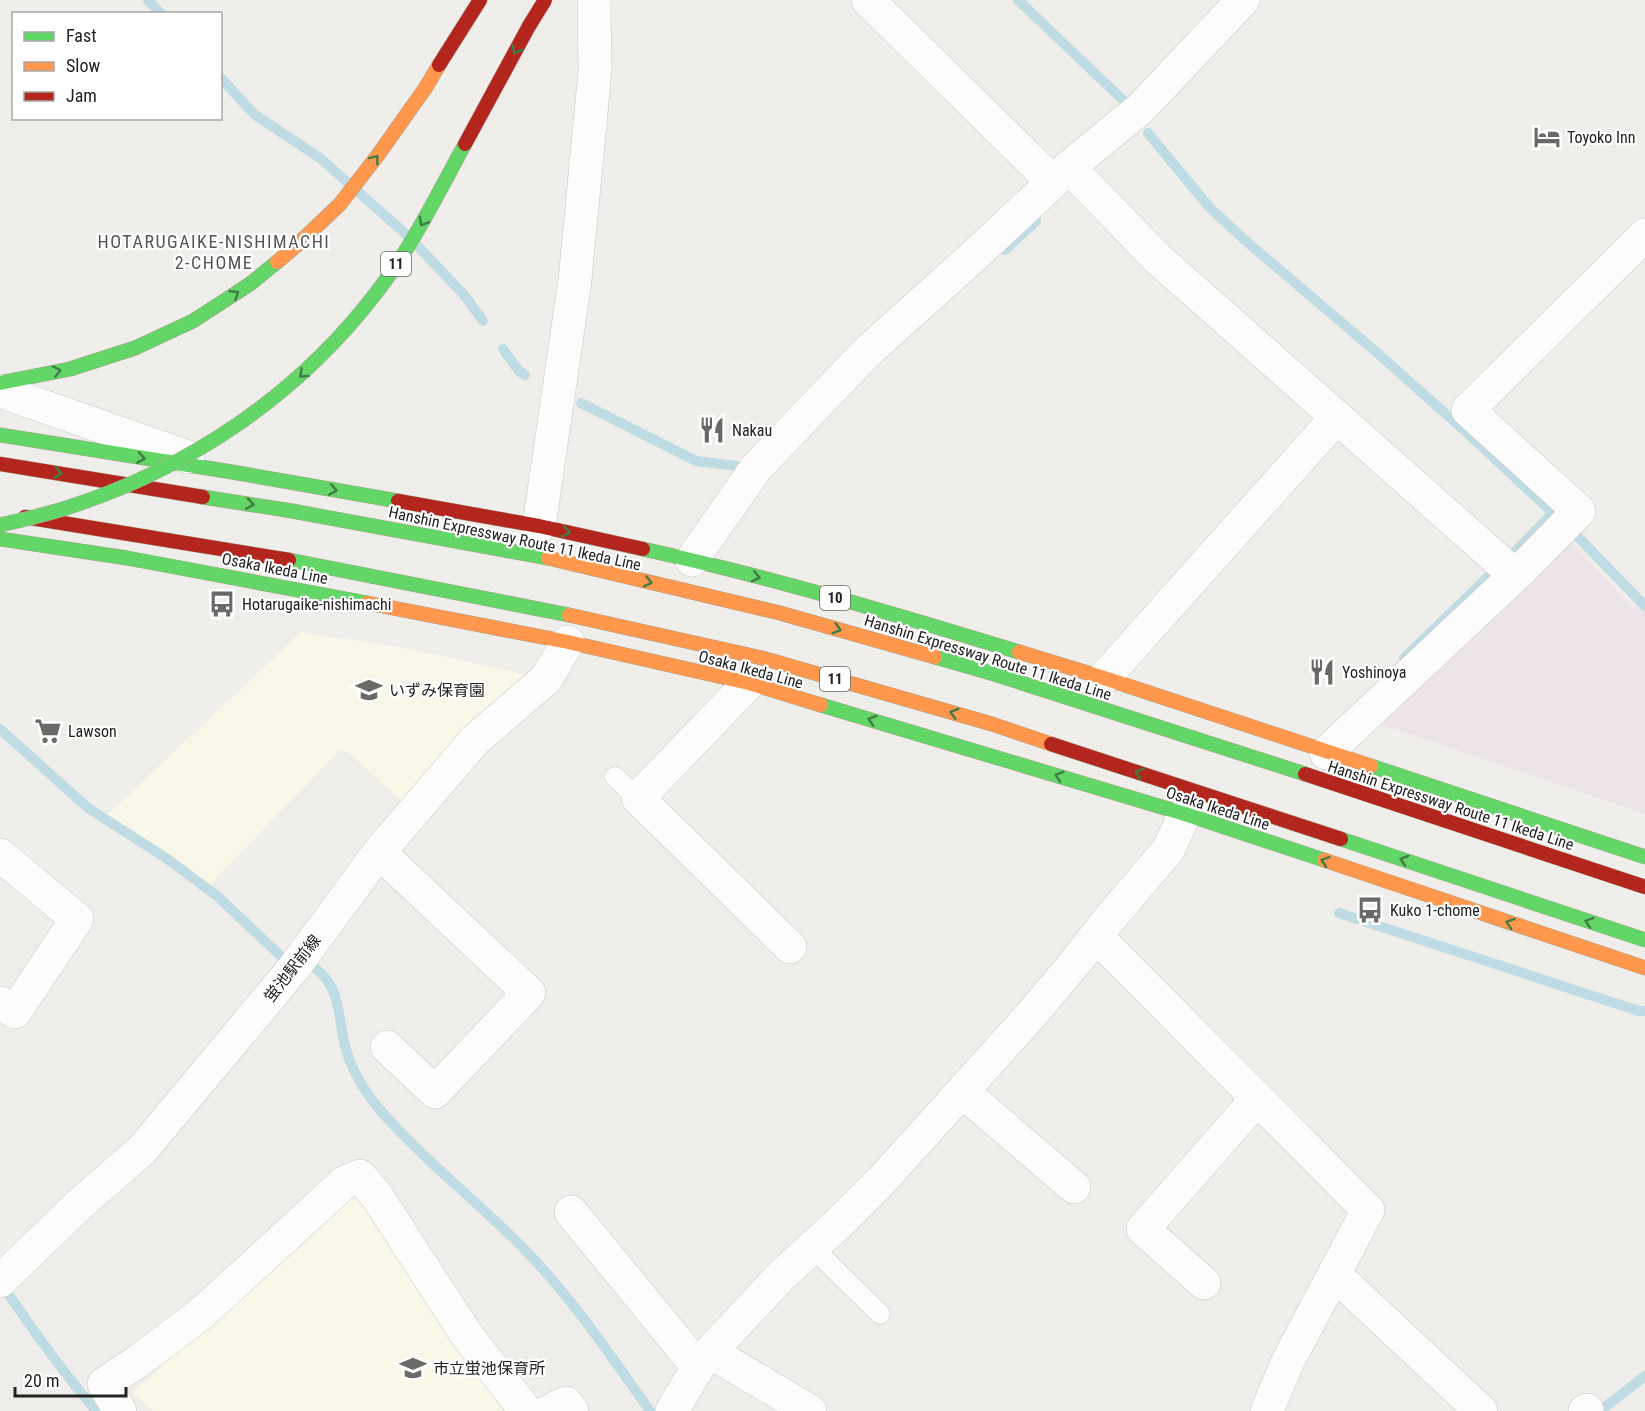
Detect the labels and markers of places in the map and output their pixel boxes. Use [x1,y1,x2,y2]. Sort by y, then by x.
hotel icon: Toyoko Inn [1532,122,1562,152]
place label: Toyoko Inn [1567,128,1635,147]
restaurant icon: Nakau [697,415,727,445]
place label: Nakau [732,421,772,440]
bus stop icon: Hotarugaike-nishimachi [207,589,237,619]
place label: Hotarugaike-nishimachi [242,595,391,614]
restaurant icon: Yoshinoya [1307,657,1337,687]
place label: Yoshinoya [1342,663,1407,682]
school or university icon: いずみ保育園 [354,675,384,705]
place label: いずみ保育園 [389,681,485,700]
supermarket icon: Lawson [33,716,63,746]
place label: Lawson [68,722,117,741]
bus stop icon: Kuko 1-chome [1355,895,1385,925]
place label: Kuko 1-chome [1390,901,1480,920]
school or university icon: 市立蛍池保育所 [398,1353,428,1383]
place label: 市立蛍池保育所 [433,1359,545,1378]

